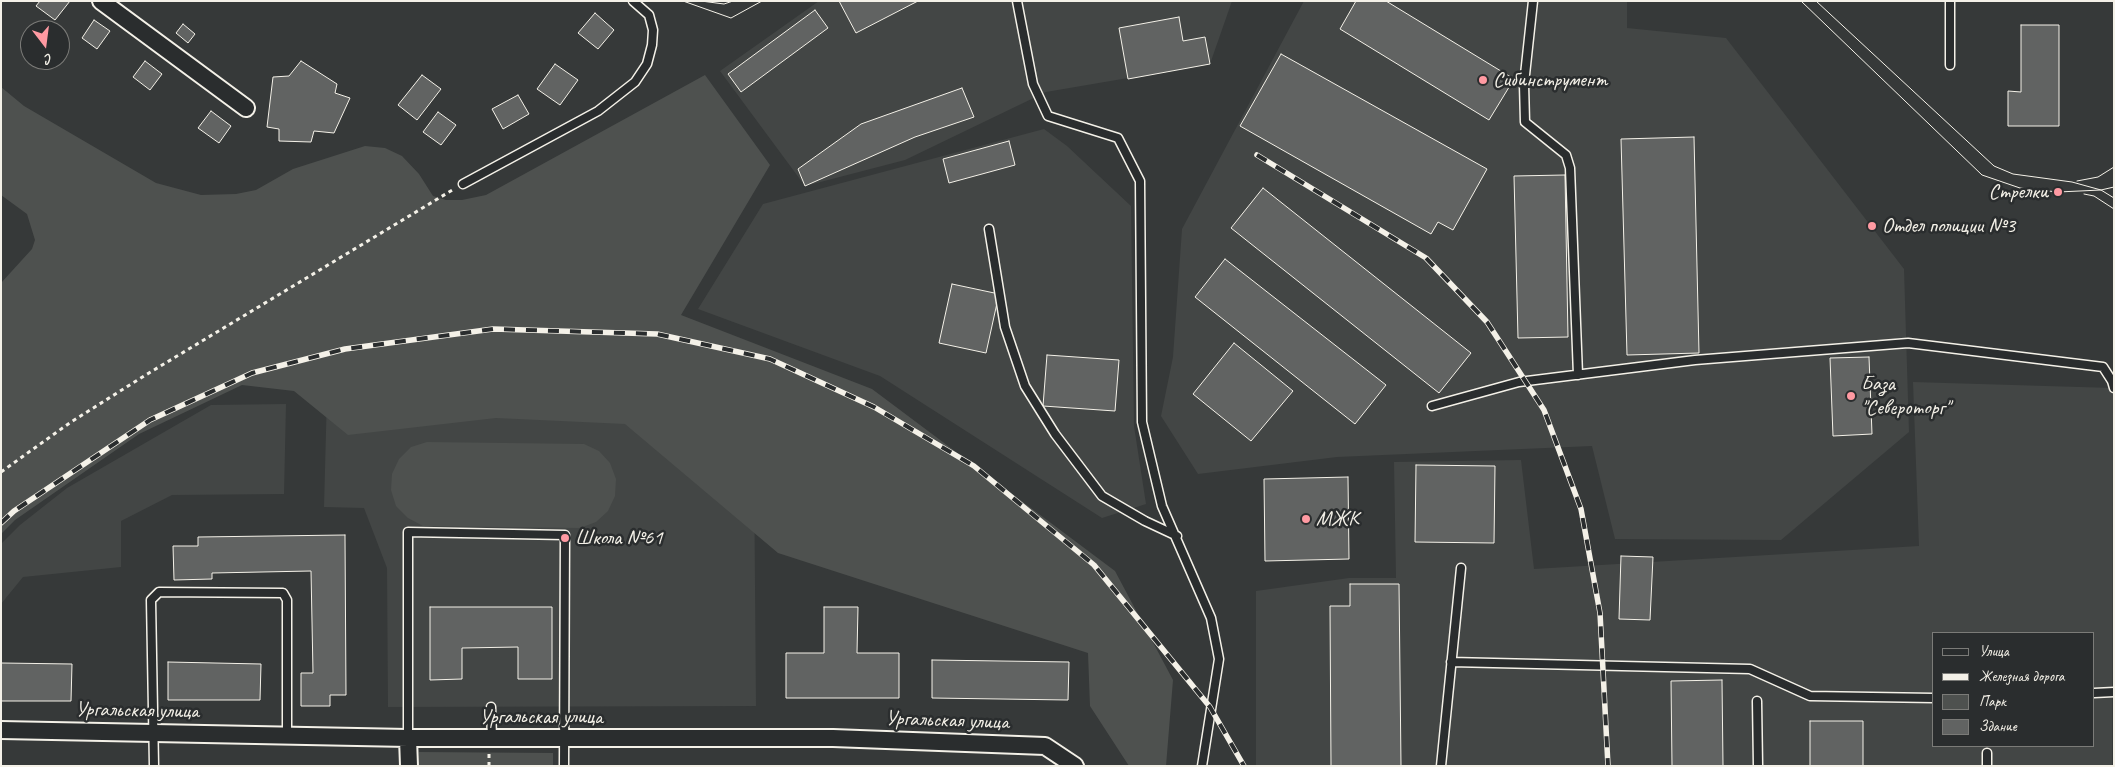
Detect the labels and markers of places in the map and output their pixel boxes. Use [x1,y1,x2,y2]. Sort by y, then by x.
place label: Сибинструмент [1493,67,1607,93]
marker: Сибинструмент [1477,74,1489,86]
place label: Стрелки [1989,179,2048,205]
marker: Стрелки [2052,186,2064,198]
place label: Отдел полиции №3 [1882,213,2015,239]
marker: Отдел полиции №3 [1866,220,1878,232]
place label: База "Североторг" [1861,371,1949,421]
marker: База "Североторг" [1845,390,1857,402]
place label: МЖК [1316,506,1359,532]
marker: МЖК [1300,513,1312,525]
place label: Школа №61 [575,525,663,551]
marker: Школа №61 [559,532,571,544]

